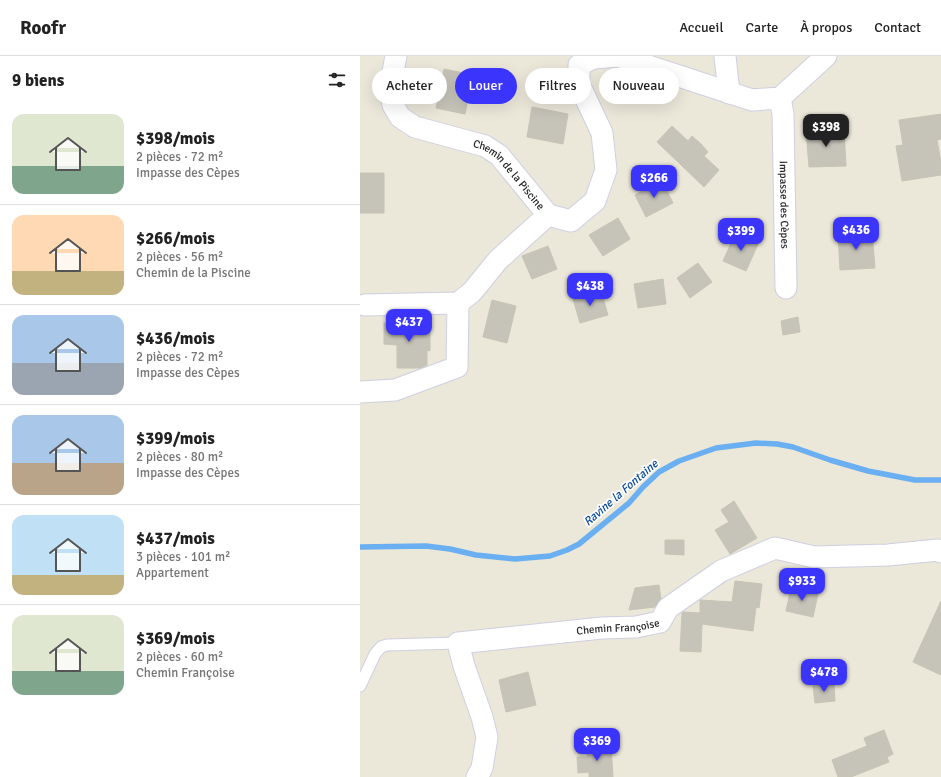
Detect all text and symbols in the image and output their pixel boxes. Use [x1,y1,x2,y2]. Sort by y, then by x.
text: Roofr [20,16,66,40]
text: Accueil [679,19,724,36]
text: Carte [746,19,778,36]
text: À propos [800,19,852,36]
text: Contact [874,19,921,36]
chip: Acheter [372,68,447,104]
chip: Louer [455,68,517,104]
chip: Filtres [525,68,591,104]
chip: Nouveau [599,68,679,104]
icon: filters [326,69,348,91]
text: 9 biens [12,70,64,91]
pin: $398 [802,114,850,148]
text: $398 [812,119,840,135]
text: $398/mois [136,128,215,149]
icon: home [44,130,92,178]
street label: Chemin de la Piscine [472,137,547,212]
text: 2 pièces · 72 m² [136,149,223,165]
street label: Impasse des Cèpes [777,161,792,249]
text: Impasse des Cèpes [136,165,240,181]
pin: $266 [630,165,678,199]
text: $266 [640,170,668,186]
pin: $436 [832,217,880,251]
pin: $399 [717,218,765,252]
text: $436 [842,222,870,238]
text: $399 [727,223,755,239]
text: $266/mois [136,228,215,249]
icon: home [44,231,92,279]
text: 2 pièces · 56 m² [136,249,223,265]
text: Chemin de la Piscine [136,265,251,281]
pin: $438 [566,273,614,307]
text: $438 [576,278,604,294]
pin: $437 [385,309,433,343]
text: $437 [395,314,423,330]
text: $436/mois [136,328,215,349]
icon: home [44,331,92,379]
text: 2 pièces · 72 m² [136,349,223,365]
text: Impasse des Cèpes [136,365,240,381]
text: $399/mois [136,428,215,449]
icon: home [44,431,92,479]
text: 2 pièces · 80 m² [136,449,223,465]
water label: Ravine la Fontaine [581,456,662,529]
text: Impasse des Cèpes [136,465,240,481]
text: $437/mois [136,528,215,549]
icon: home [44,531,92,579]
text: 3 pièces · 101 m² [136,549,230,565]
text: Appartement [136,565,209,581]
pin: $933 [778,568,826,602]
text: $933 [788,573,816,589]
street label: Chemin Françoise [576,616,661,637]
text: $369/mois [136,628,215,649]
icon: home [44,631,92,679]
text: 2 pièces · 60 m² [136,649,223,665]
pin: $478 [800,659,848,693]
text: $478 [810,664,838,680]
text: Chemin Françoise [136,665,235,681]
pin: $369 [573,728,621,762]
text: $369 [583,733,611,749]

